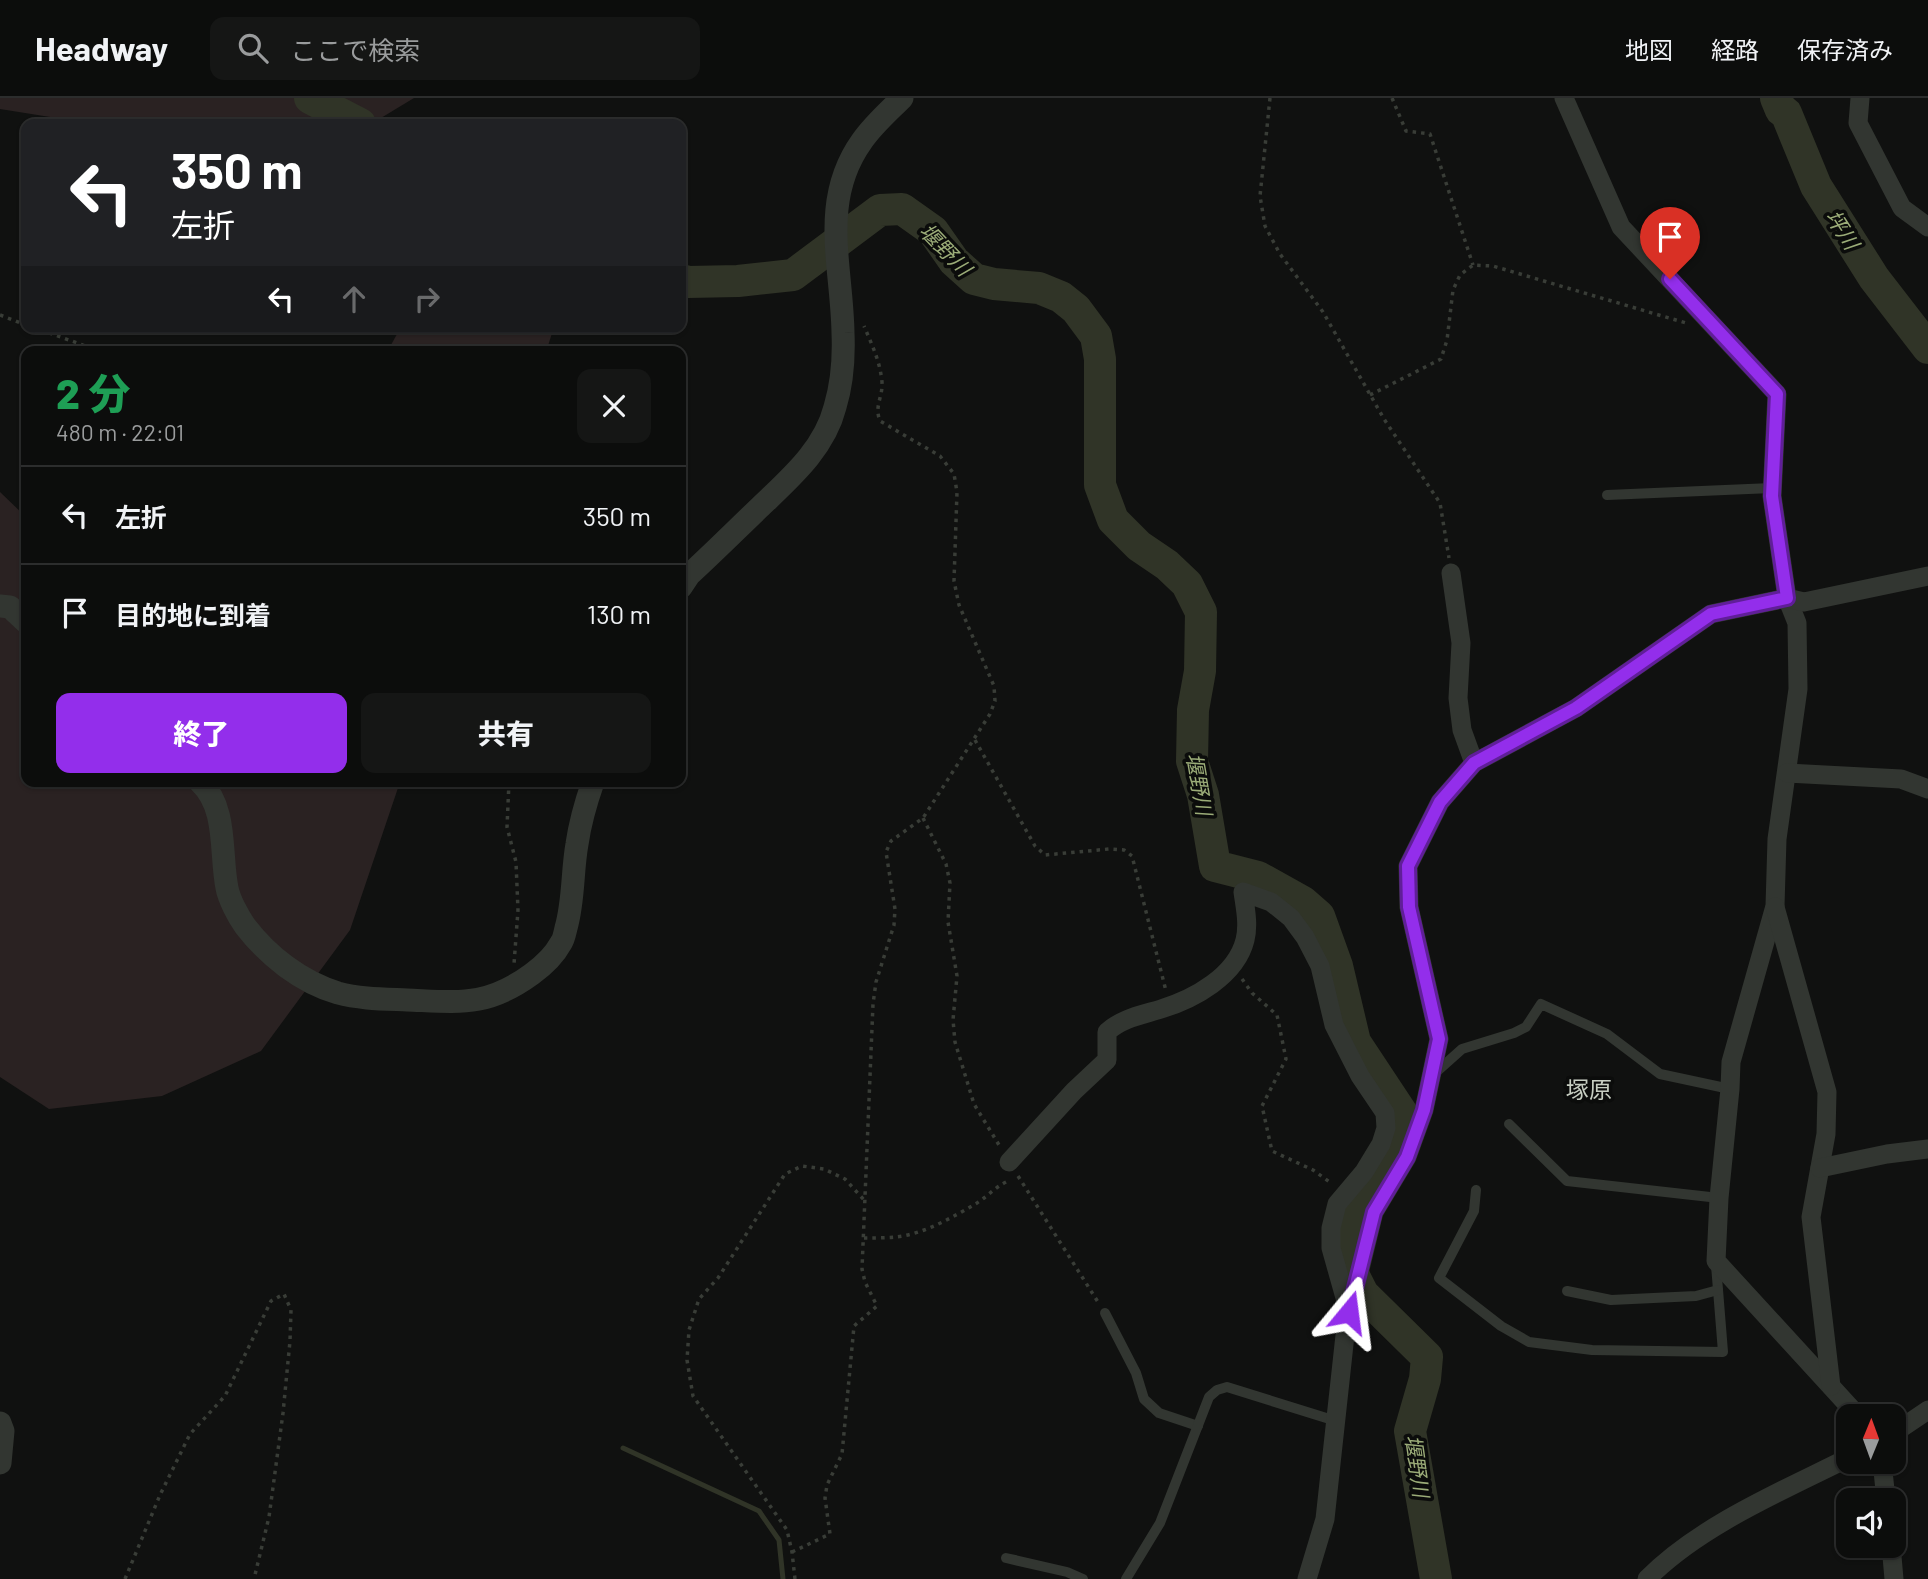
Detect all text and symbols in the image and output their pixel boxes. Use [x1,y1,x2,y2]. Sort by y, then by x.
search box [210,17,700,80]
text: Headway [35,28,168,68]
icon: search [234,29,272,67]
text: ここで検索 [290,34,420,65]
text: 地図 [1625,35,1673,64]
text: 経路 [1711,35,1759,64]
text: 保存済み [1797,35,1893,64]
text: 350 m [171,140,303,199]
icon: left [56,147,147,238]
text: 左折 [171,205,235,243]
water label: 坪川 [1821,205,1866,255]
pin [1640,207,1700,279]
water label: 堰野川 [915,218,978,282]
icon: arrive [1651,218,1689,256]
icon: left [262,280,300,318]
icon: ahead [335,280,373,318]
icon: right [408,280,446,318]
text: 2 分 [56,367,130,417]
button: close [577,369,651,443]
text: 480 m · 22:01 [56,418,184,446]
icon: left [56,496,94,534]
text: 350 m [583,500,651,531]
text: 左折 [115,501,167,532]
icon: arrive [56,594,94,632]
text: 130 m [587,598,651,629]
text: 目的地に到着 [115,599,271,630]
button: 終了 [56,693,347,773]
button: 共有 [361,693,651,773]
water label: 堰野川 [1182,751,1218,819]
district label: 塚原 [1566,1075,1612,1103]
position arrow [1312,1275,1386,1349]
north arrow [1836,1404,1906,1474]
map controls [1836,1404,1906,1558]
water label: 堰野川 [1401,1433,1435,1501]
button: sound [1836,1488,1906,1558]

